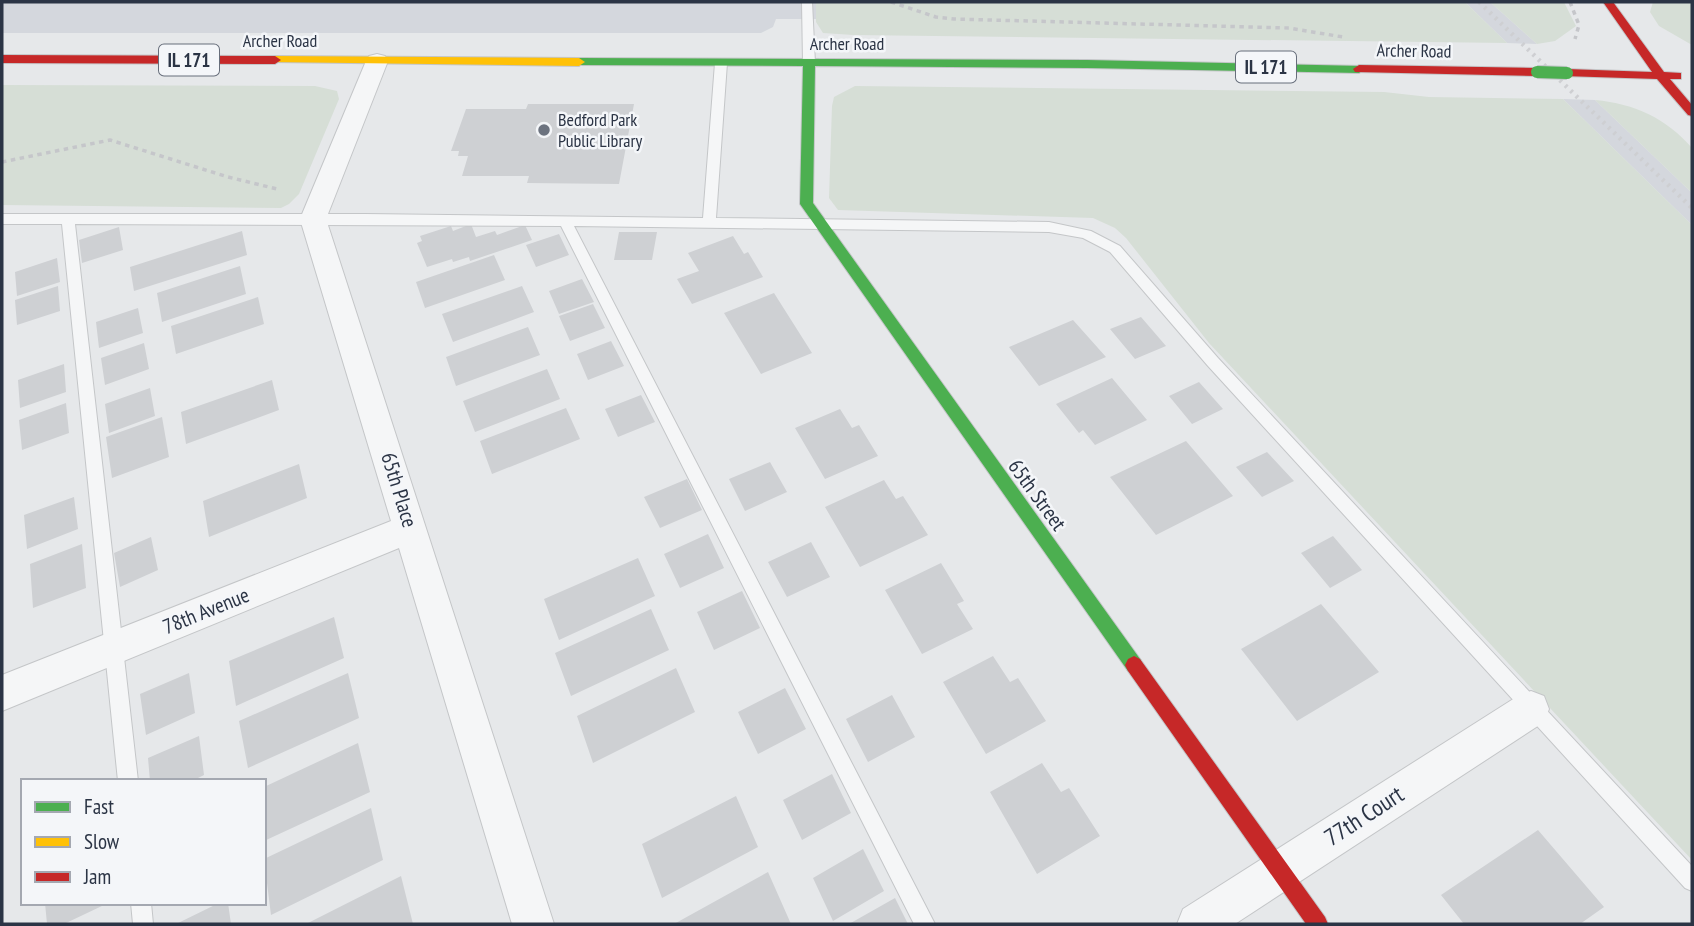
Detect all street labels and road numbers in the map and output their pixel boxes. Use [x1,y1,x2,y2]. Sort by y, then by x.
street label: Archer Road [243,29,317,52]
street label: Archer Road [810,32,884,55]
street label: Archer Road [1376,38,1452,63]
road number: IL 171 [159,44,219,76]
road number: IL 171 [1236,52,1296,82]
street label: 65th Place [375,449,424,531]
street label: 65th Street [1002,454,1073,536]
street label: 78th Avenue [159,581,253,640]
street label: 77th Court [1318,778,1410,853]

